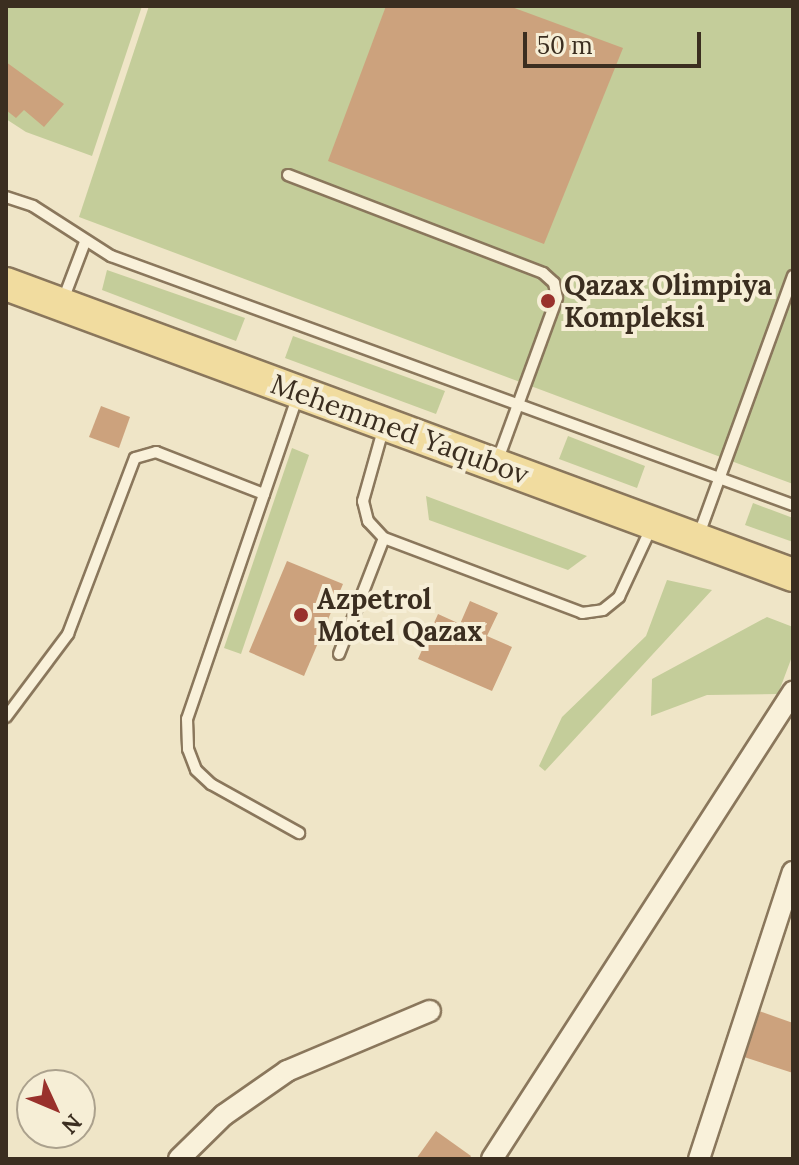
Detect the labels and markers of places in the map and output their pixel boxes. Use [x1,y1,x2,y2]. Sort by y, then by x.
place label: Qazax Olimpiya Kompleksi [564,268,772,334]
marker: Qazax Olimpiya Kompleksi [539,292,557,310]
place label: Azpetrol Motel Qazax [317,582,483,648]
marker: Azpetrol Motel Qazax [292,606,310,624]

